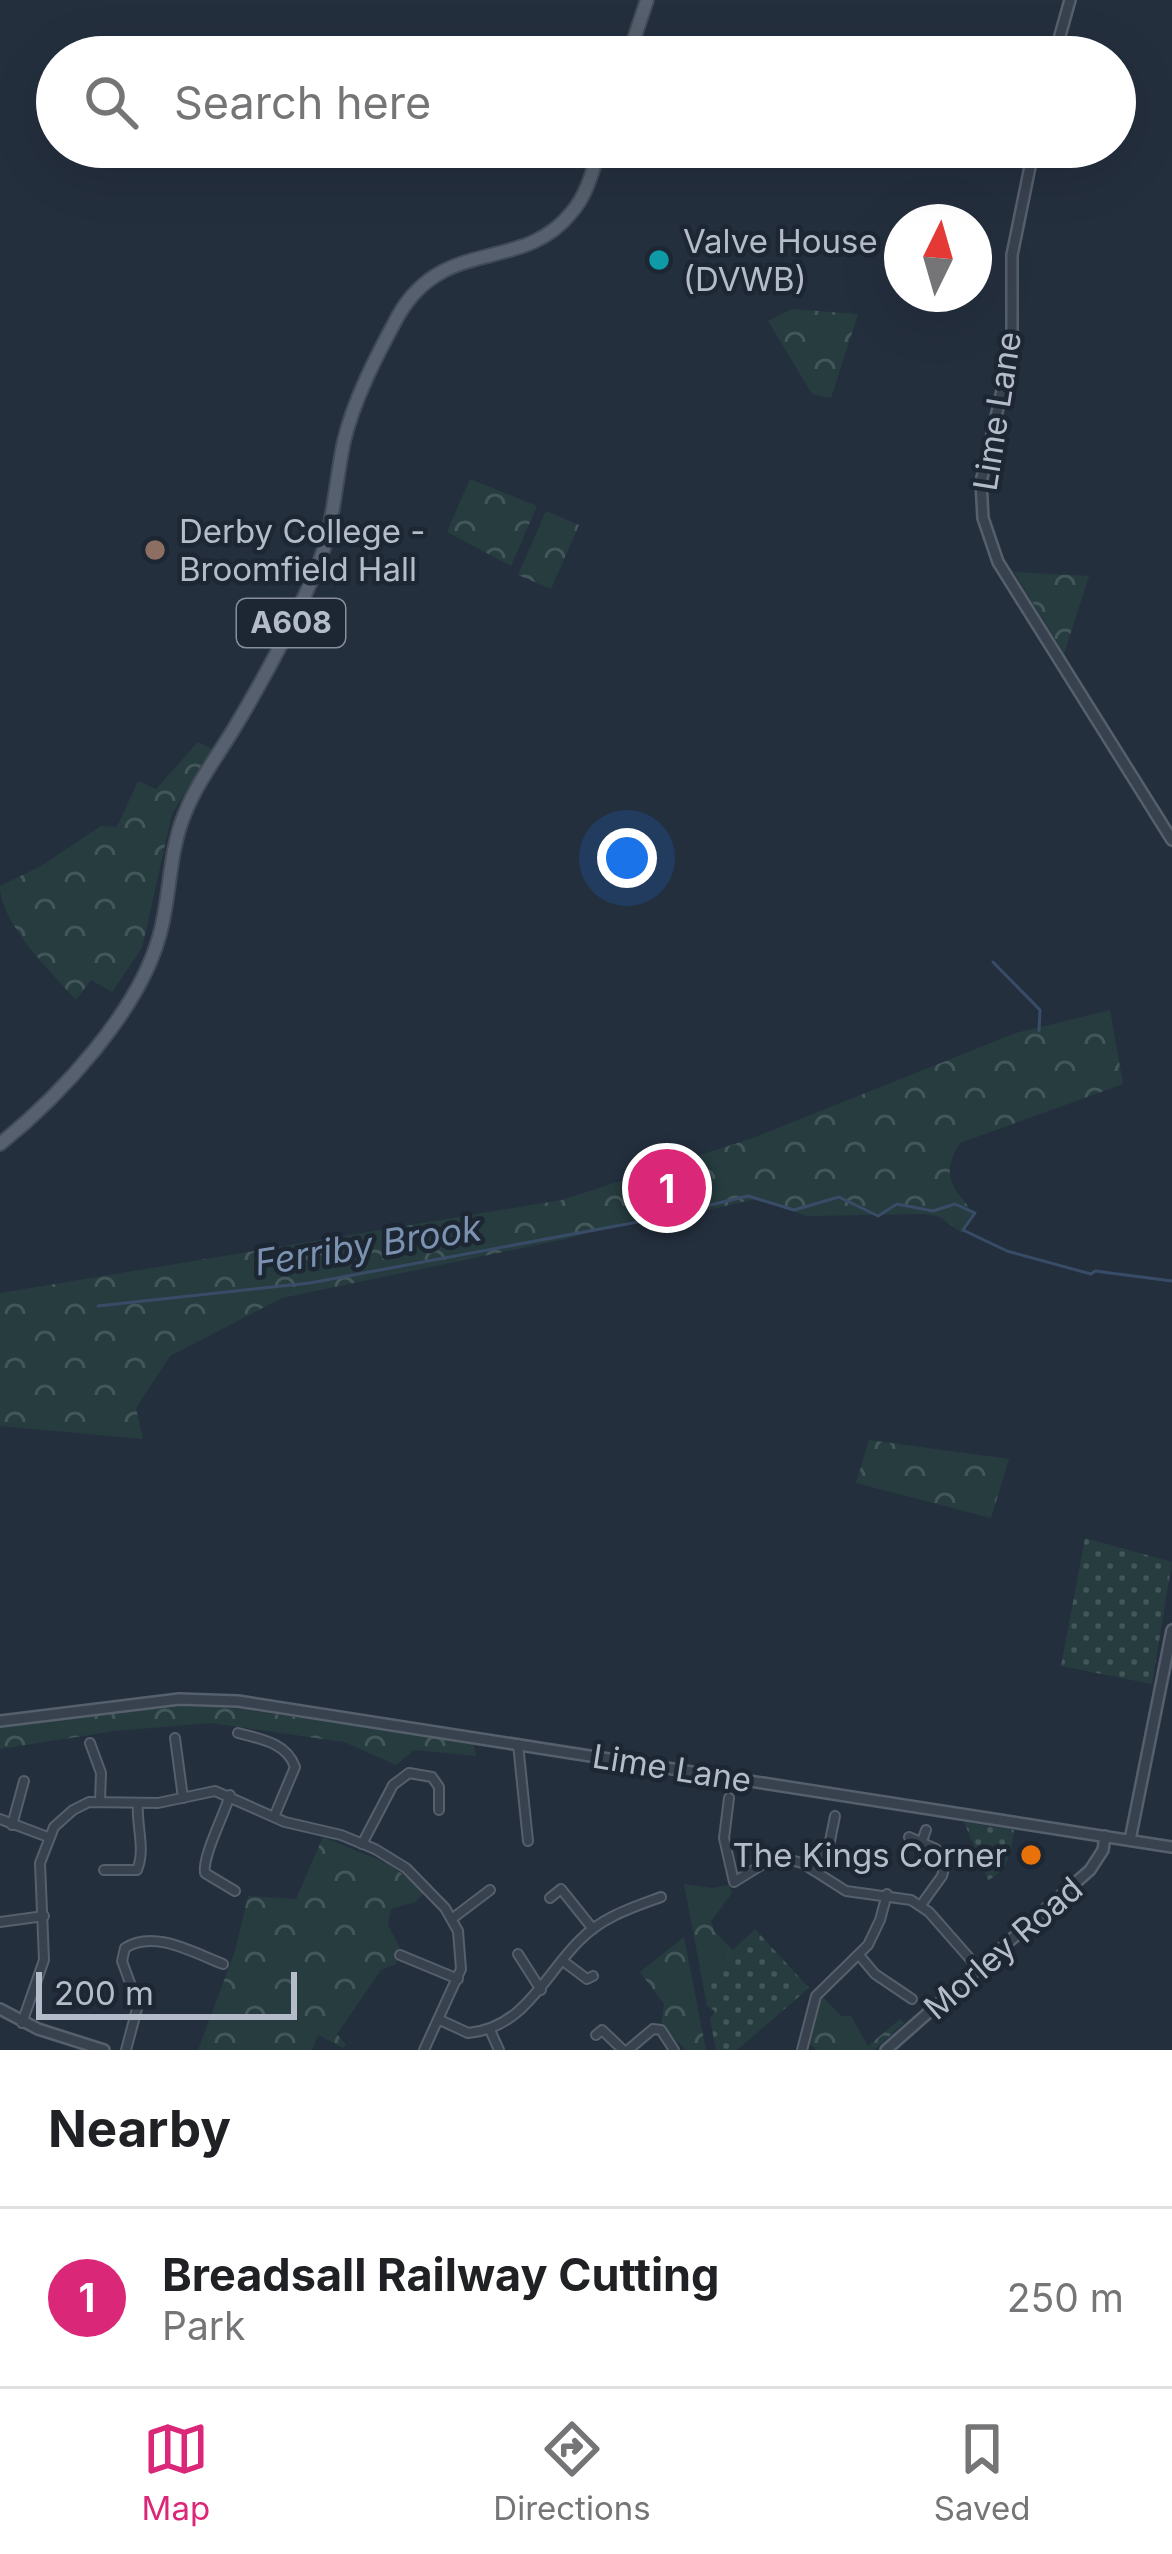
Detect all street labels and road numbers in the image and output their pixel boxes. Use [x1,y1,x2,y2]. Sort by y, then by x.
street label: Lime Lane [965,329,1029,493]
road number: A608 [237,599,345,647]
street label: Lime Lane [590,1736,754,1800]
street label: Morley Road [916,1868,1090,2028]

